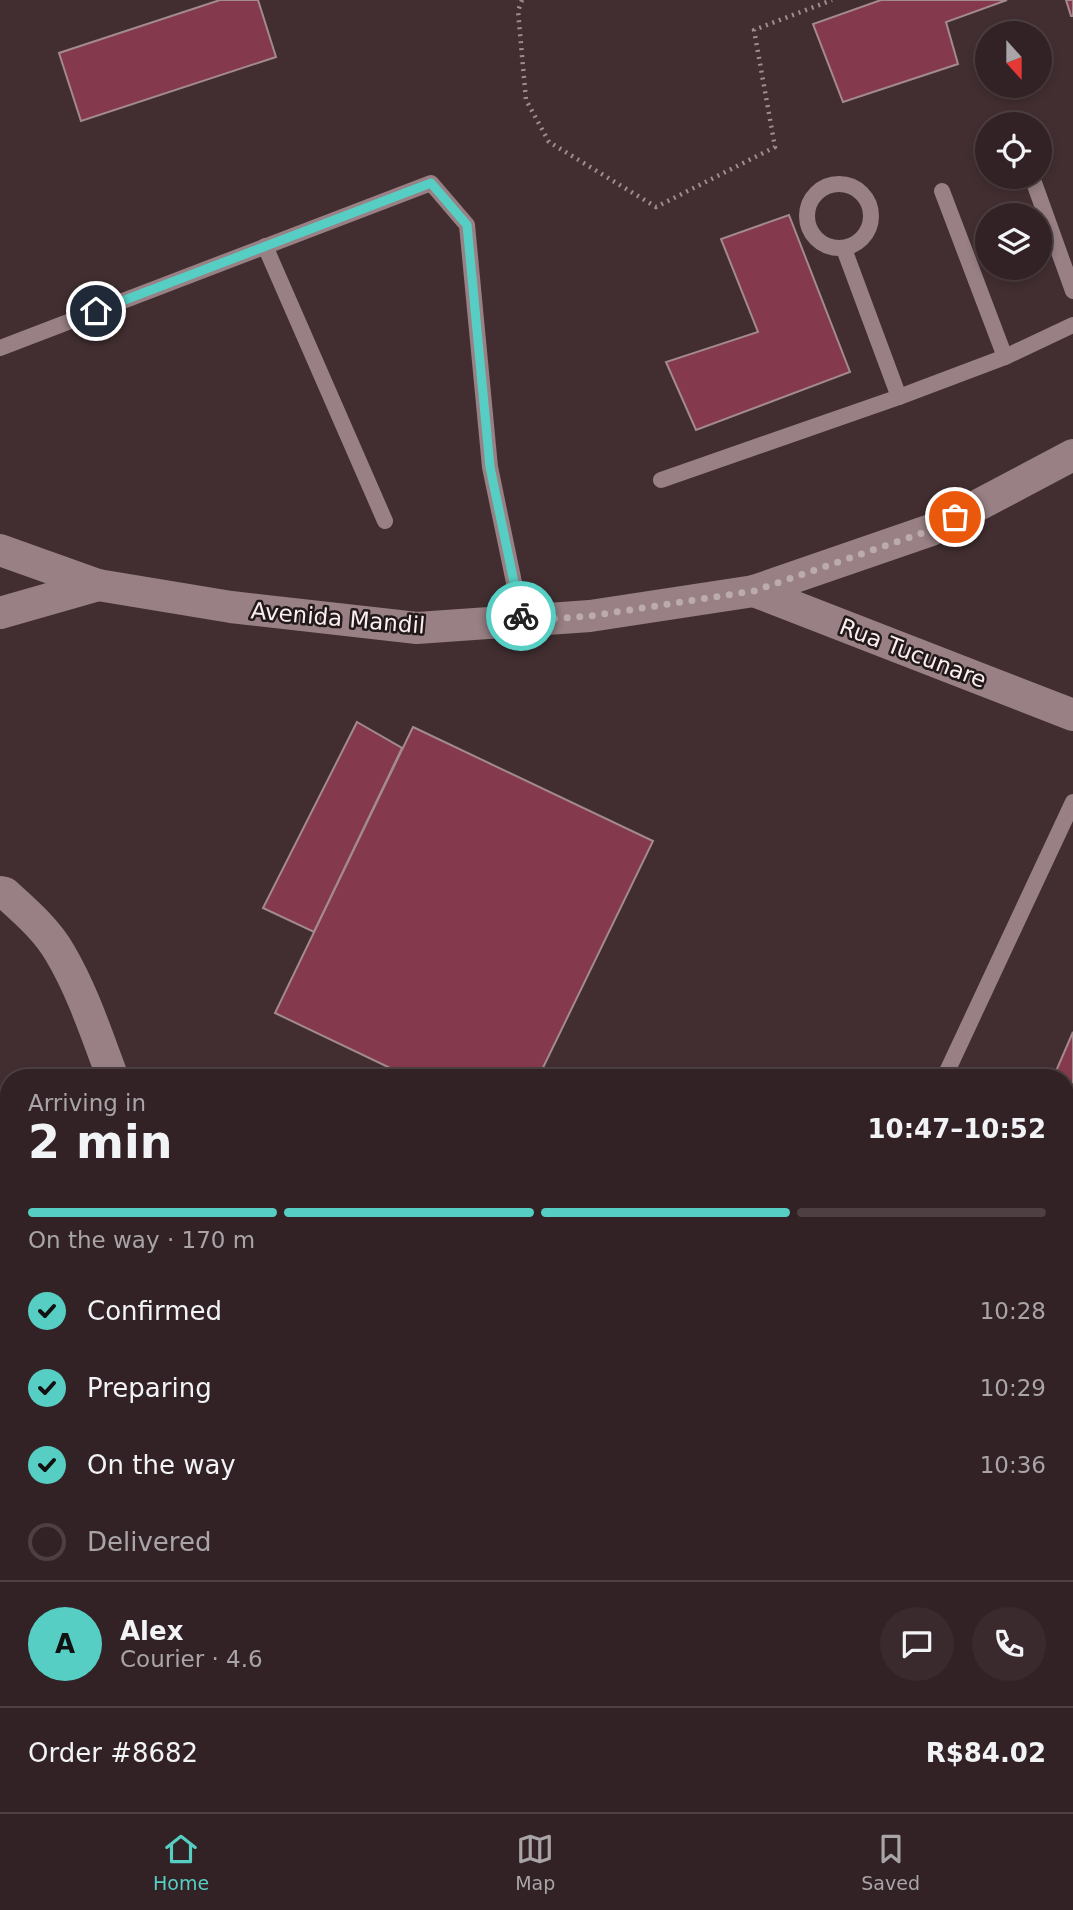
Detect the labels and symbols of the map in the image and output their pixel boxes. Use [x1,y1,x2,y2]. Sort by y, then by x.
north arrow [975,21,1052,98]
pin [66,281,126,341]
pin [925,487,985,547]
courier [486,581,556,651]
street label: Avenida Mandil [250,597,426,639]
street label: Rua Tucunare [836,613,990,693]

